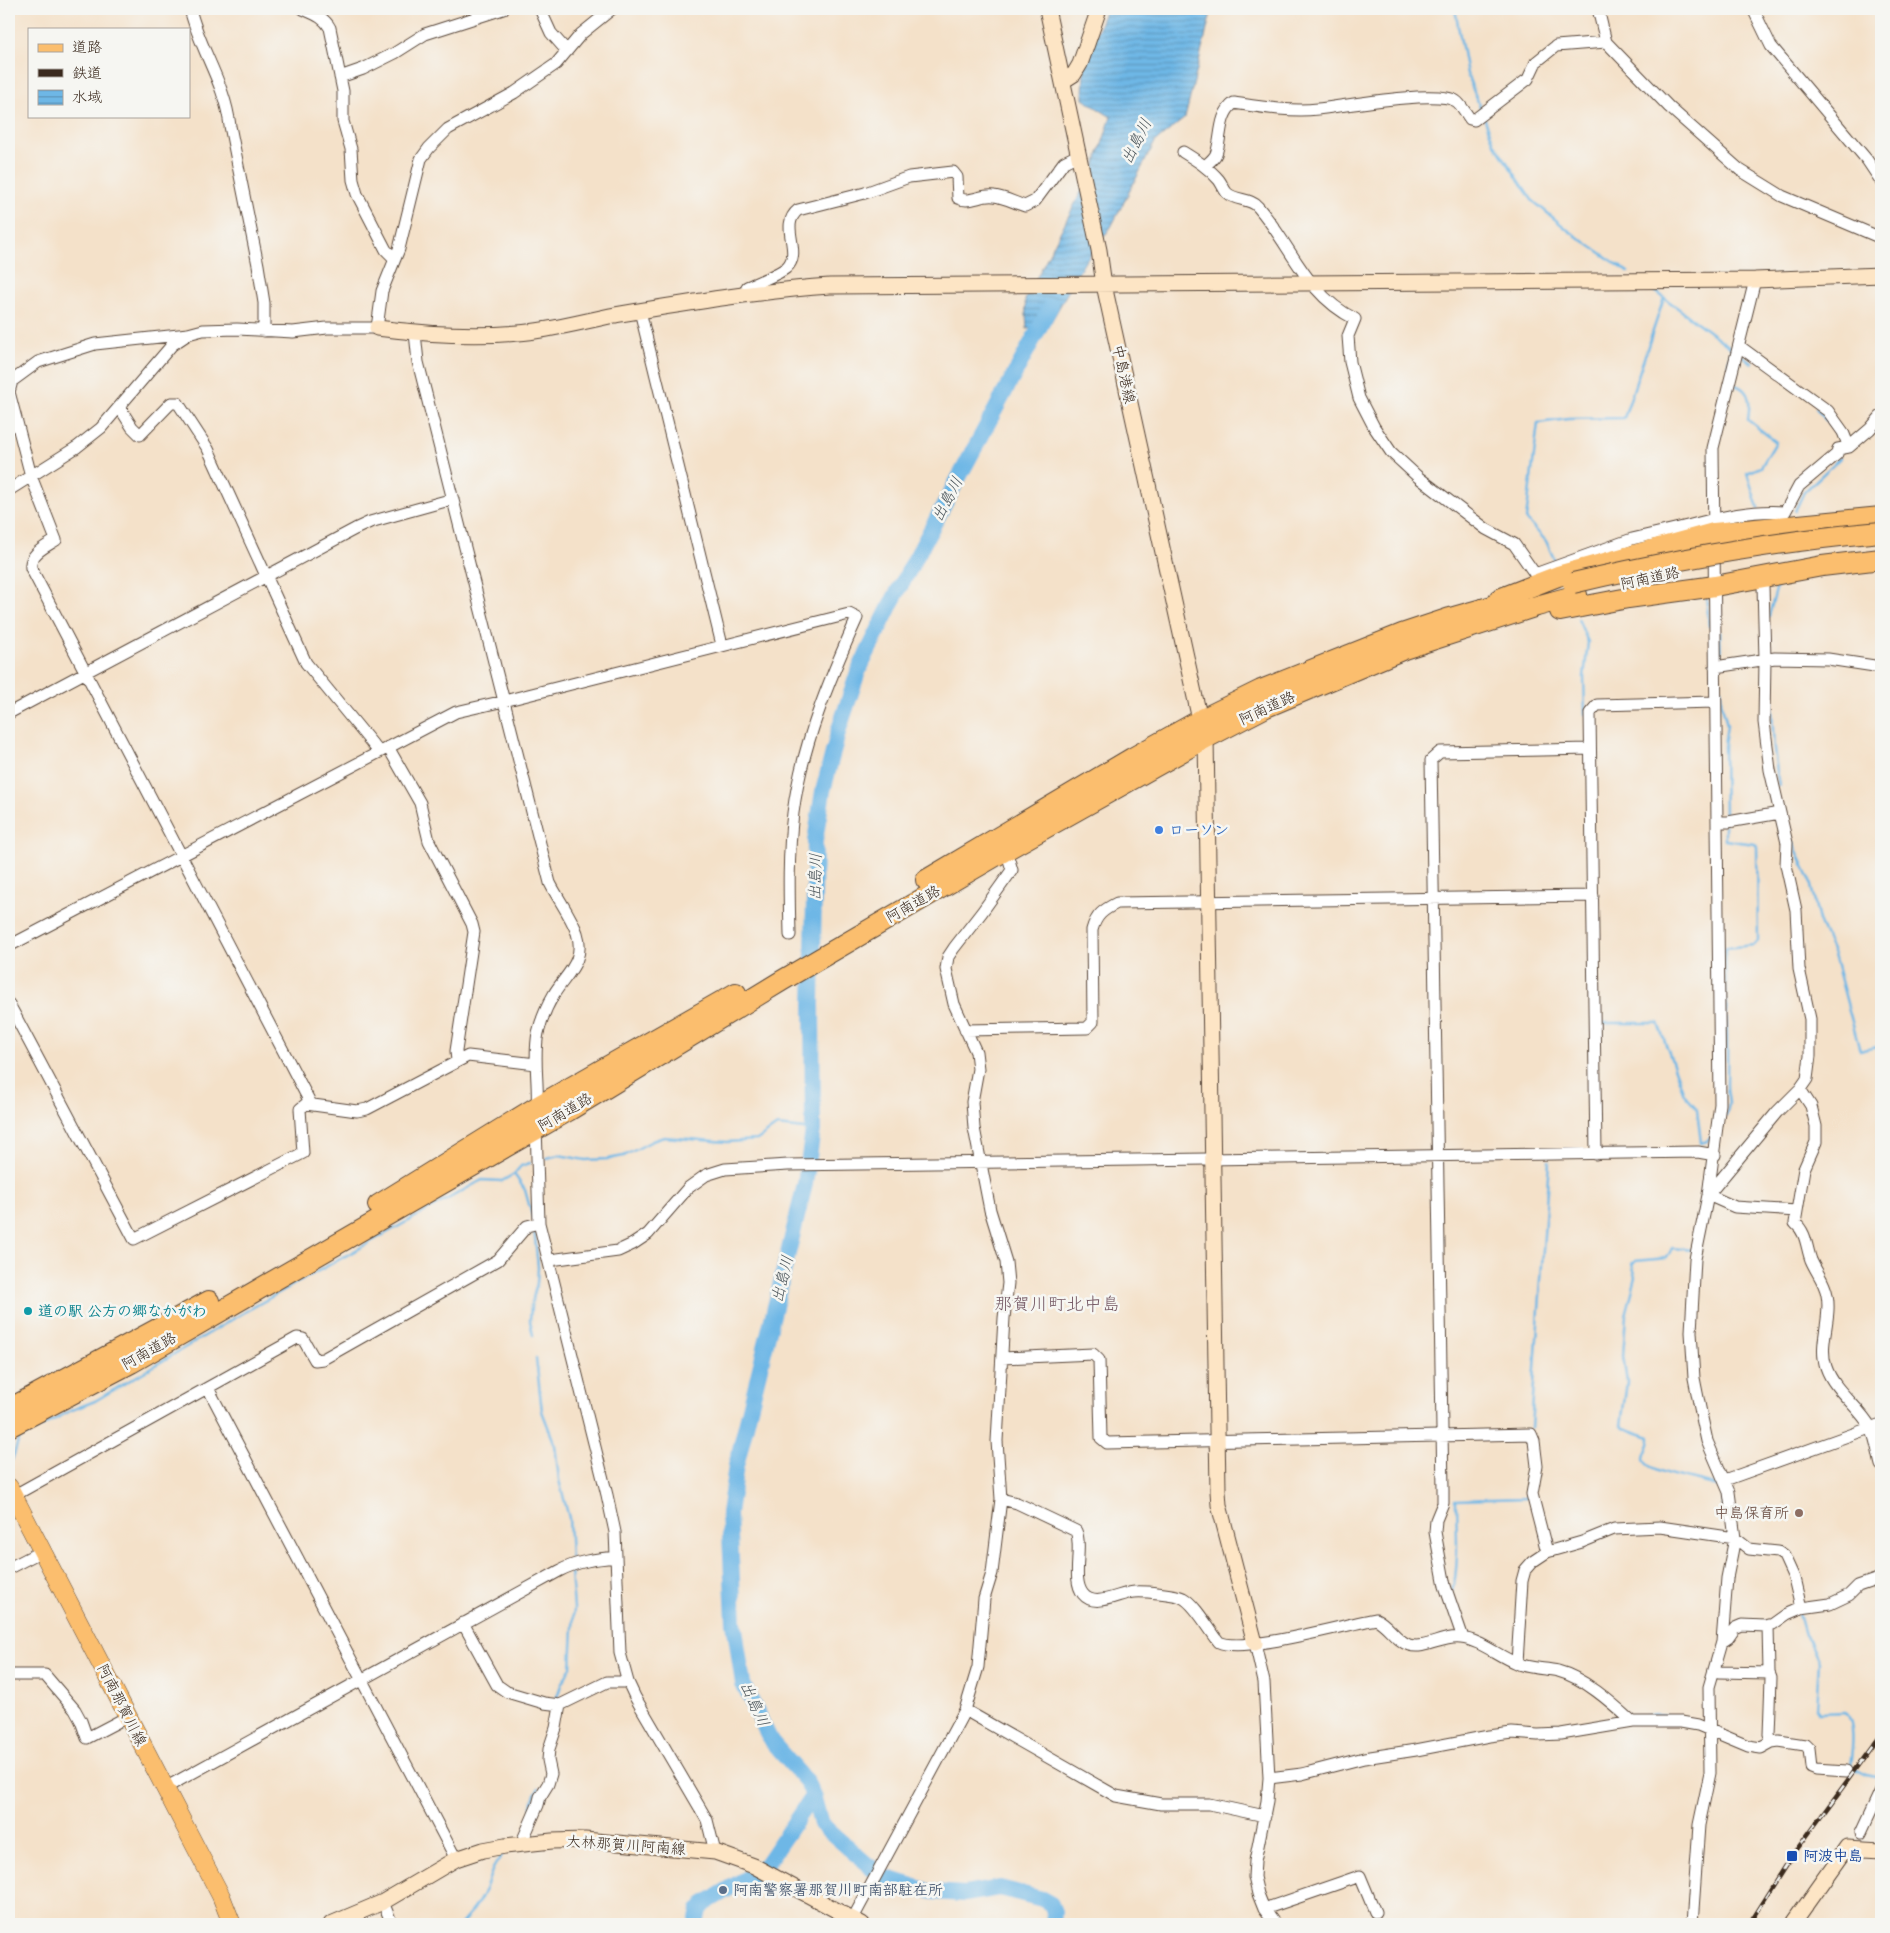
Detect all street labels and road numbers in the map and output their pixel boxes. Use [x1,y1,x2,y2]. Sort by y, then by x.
street label: 中島港線 [1105,342,1143,406]
street label: 阿南道路 [1618,559,1682,597]
street label: 阿南道路 [1234,684,1300,732]
street label: 阿南道路 [881,878,945,930]
street label: 阿南道路 [533,1085,597,1139]
street label: 阿南道路 [117,1325,181,1377]
street label: 阿南那賀川線 [90,1659,154,1751]
street label: 大林那賀川阿南線 [565,1828,687,1862]

